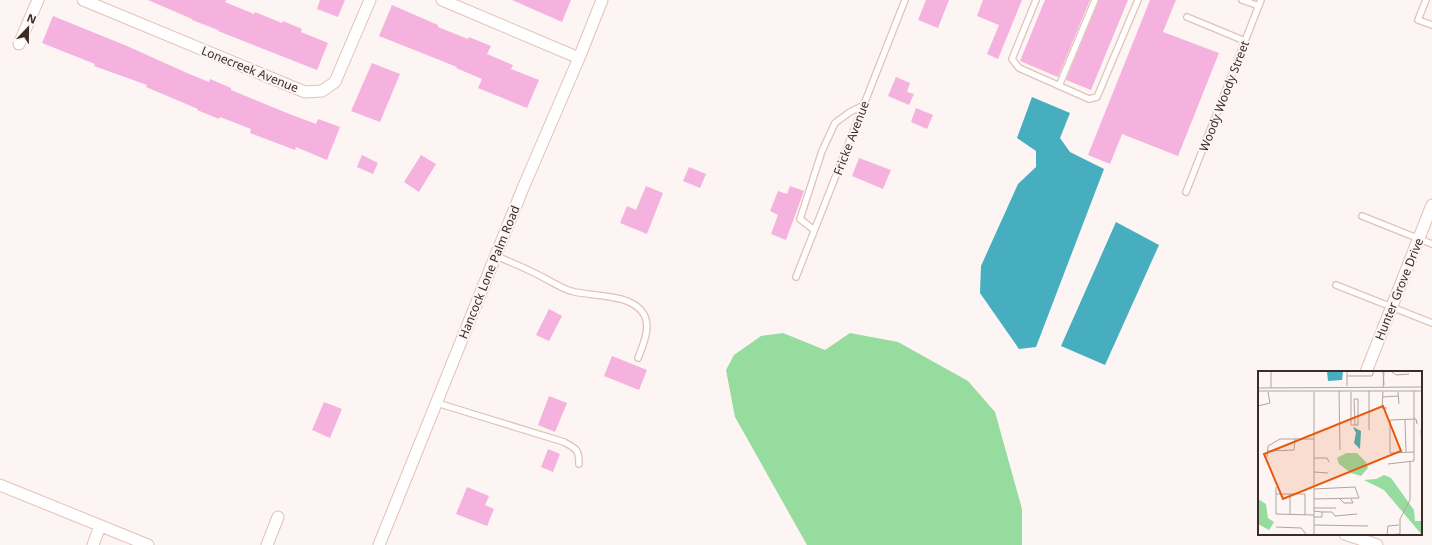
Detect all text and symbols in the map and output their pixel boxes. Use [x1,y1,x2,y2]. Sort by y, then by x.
north arrow [8,8,48,48]
text: N [25,10,39,27]
street label: Woody Woody Street [1195,37,1253,154]
street label: Lonecreek Avenue [199,42,301,96]
street label: Fricke Avenue [829,98,873,178]
street label: Hancock Lone Palm Road [454,203,524,341]
street label: Hunter Grove Drive [1371,235,1427,343]
inset map [1258,371,1422,535]

